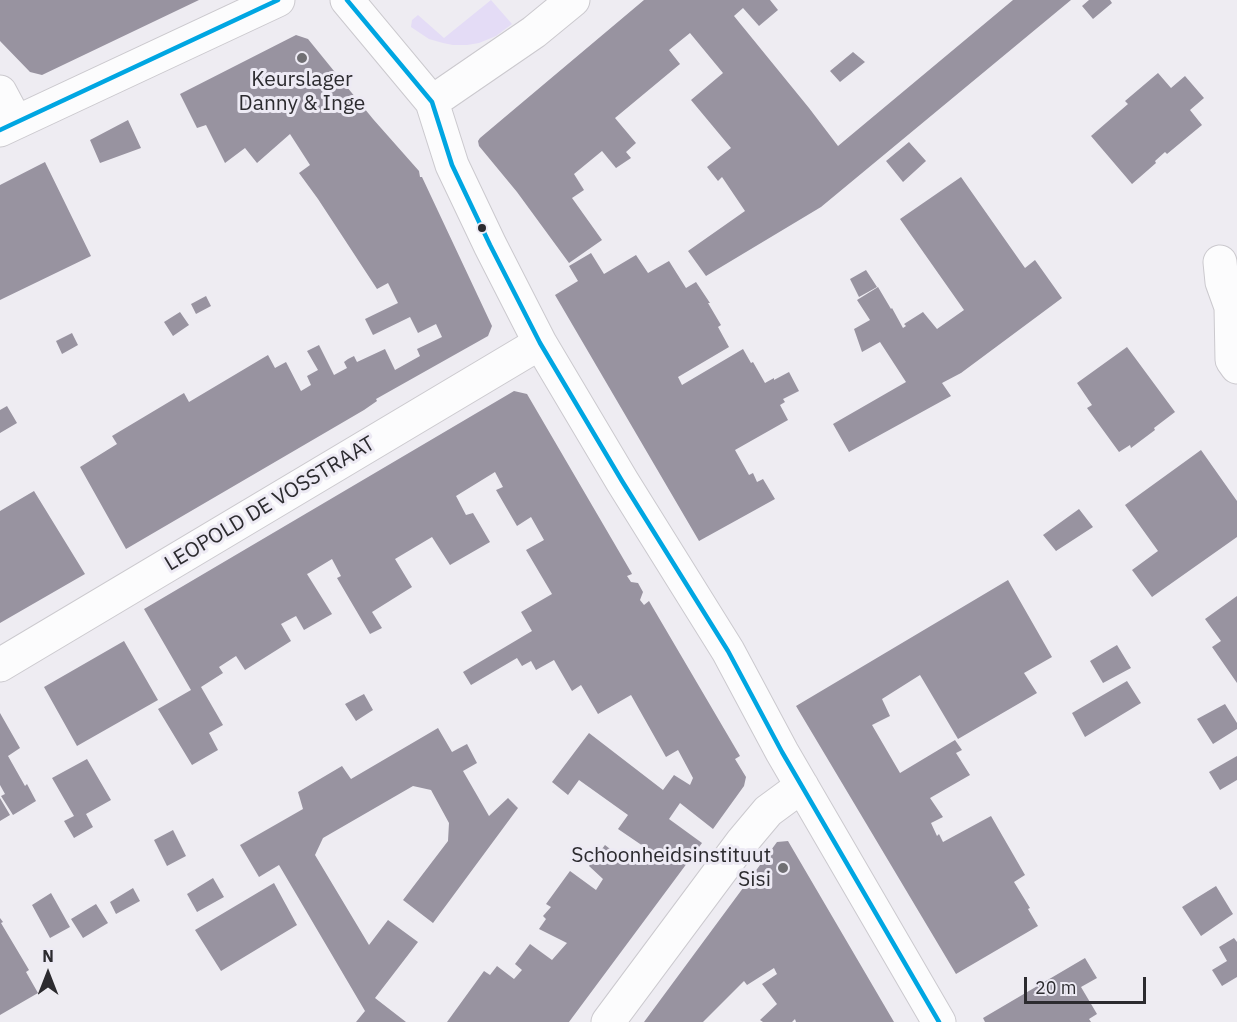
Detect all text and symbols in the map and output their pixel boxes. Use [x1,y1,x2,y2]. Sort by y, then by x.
marker: Keurslager Danny & Inge [295,51,309,65]
place label: Keurslager Danny & Inge [239,67,365,117]
unlabelled marker [476,222,488,234]
street label: LEOPOLD DE VOSSTRAAT [160,431,380,577]
place label: Schoonheidsinstituut Sisi [571,843,771,893]
marker: Schoonheidsinstituut Sisi [776,861,790,875]
north arrow [18,944,78,1004]
text: N [42,946,54,966]
scale bar [1027,965,1148,1003]
text: 20 m [1035,976,1077,999]

